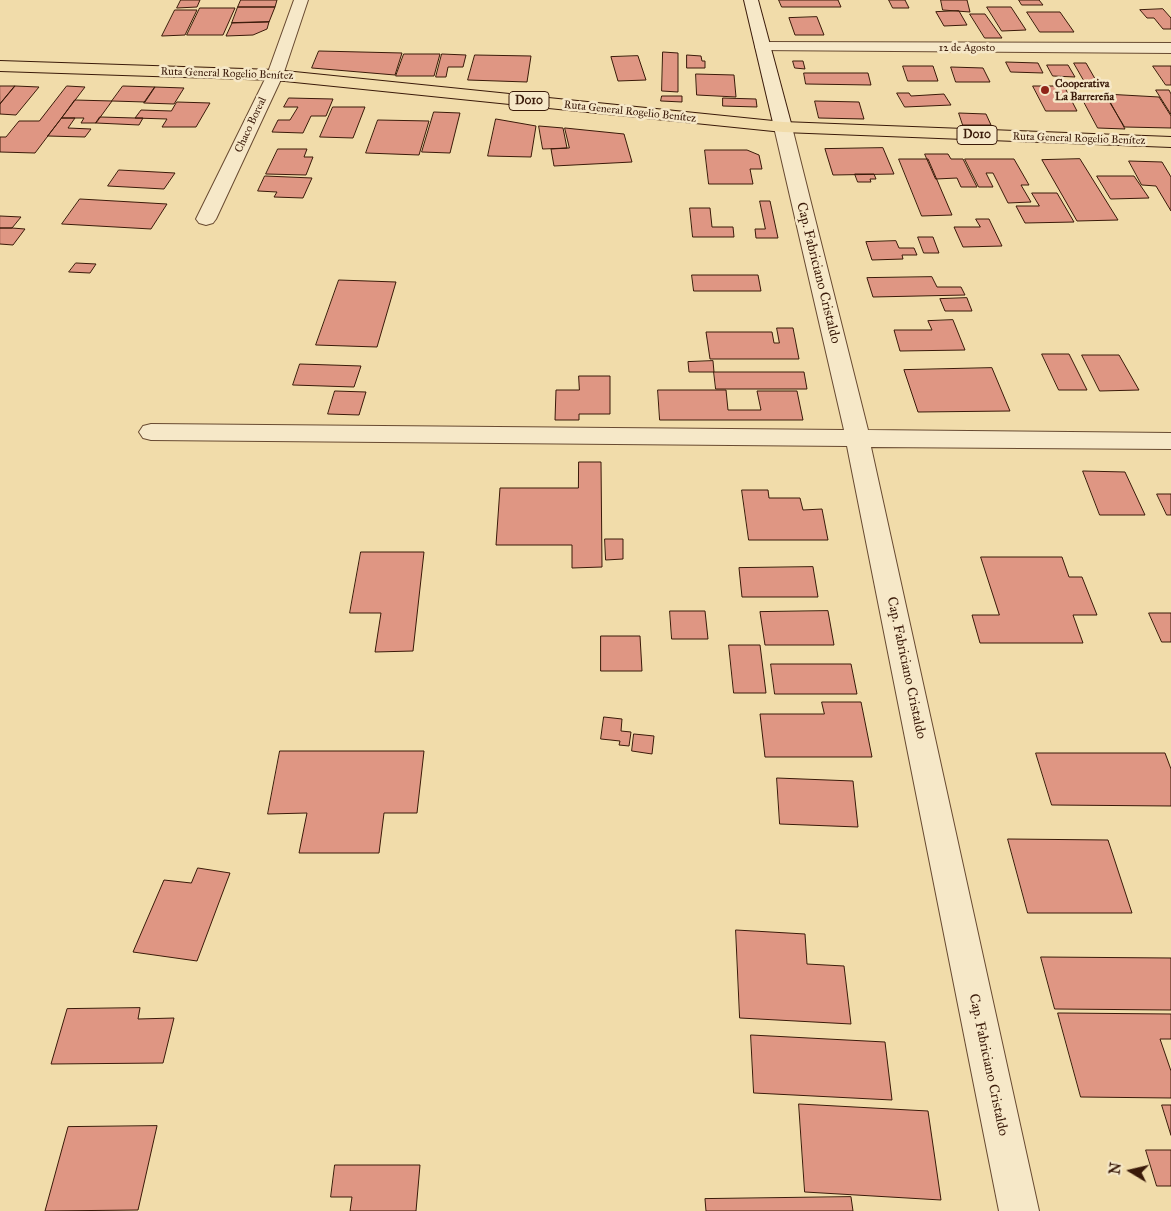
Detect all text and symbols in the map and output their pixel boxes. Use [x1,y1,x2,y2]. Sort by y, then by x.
street label: 12 de Agosto [939,41,995,55]
street label: Ruta General Rogelio Benítez [160,65,294,83]
place label: Cooperativa La Barrereña [1055,77,1114,103]
marker: Cooperativa La Barrereña [1039,84,1051,96]
road number: D010 [509,92,549,110]
street label: Chaco Boreal [232,95,270,155]
street label: Ruta General Rogelio Benítez [563,98,697,126]
road number: D010 [957,126,997,144]
street label: Ruta General Rogelio Benítez [1012,130,1146,148]
street label: Cap. Fabriciano Cristaldo [792,201,844,345]
street label: Cap. Fabriciano Cristaldo [883,595,929,741]
street label: Cap. Fabriciano Cristaldo [965,992,1011,1138]
north arrow [1106,1146,1156,1196]
text: N [1106,1161,1125,1176]

